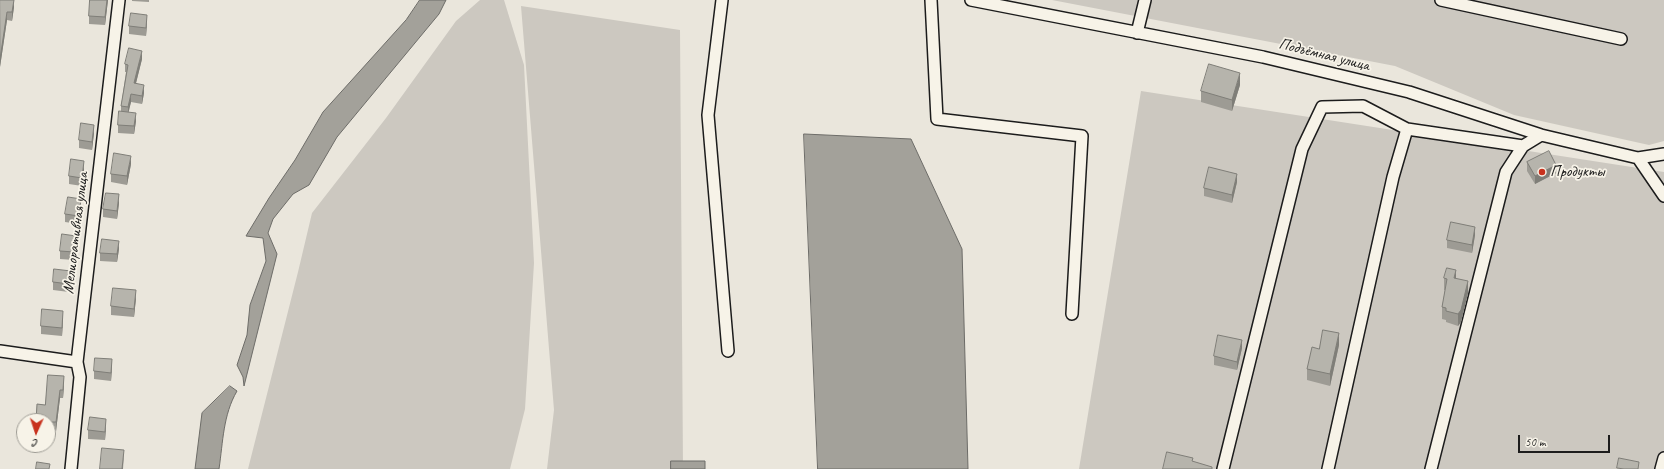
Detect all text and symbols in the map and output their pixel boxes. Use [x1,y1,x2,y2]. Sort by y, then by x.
street label: Подъёмная улица [1277,34,1371,76]
place label: Продукты [1550,162,1604,182]
marker: Продукты [1537,167,1547,177]
street label: Мелиоративная улица [59,171,93,295]
north arrow [16,413,56,453]
scale bar [1520,427,1612,453]
text: 50 m [1525,434,1545,450]
text: С [32,437,38,451]

